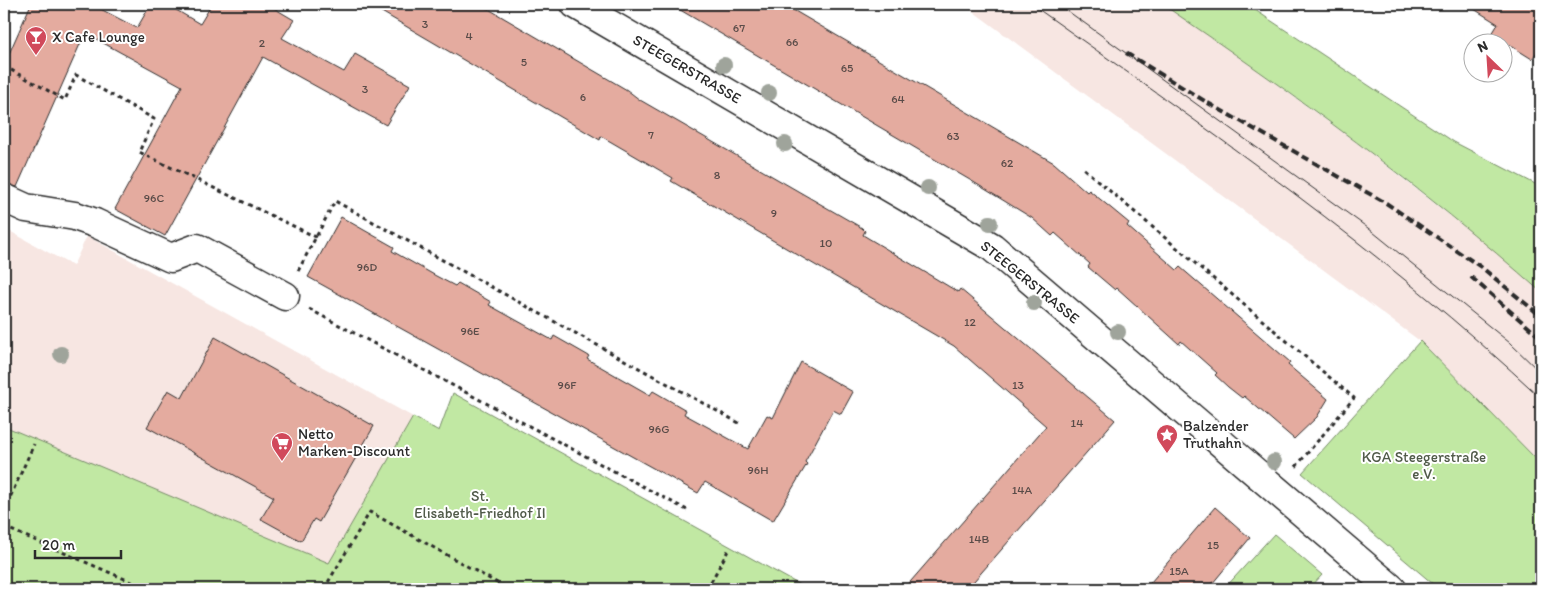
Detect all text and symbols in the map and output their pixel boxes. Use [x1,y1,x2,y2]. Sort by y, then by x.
house number: 3 [422,17,429,31]
house number: 67 [733,21,745,35]
bar icon: X Cafe Lounge [24,25,48,56]
place label: X Cafe Lounge [52,28,145,46]
house number: 4 [465,29,473,43]
street label: STEEGERSTRASSE [630,31,744,107]
north arrow [1462,32,1512,82]
house number: 66 [786,35,798,49]
house number: 2 [259,36,266,50]
text: N [1475,37,1491,56]
house number: 5 [521,55,527,69]
house number: 65 [841,61,853,75]
house number: 3 [362,82,369,96]
house number: 6 [580,90,586,104]
house number: 64 [891,92,905,106]
house number: 7 [648,128,654,142]
house number: 63 [947,129,960,143]
house number: 62 [1001,156,1014,170]
house number: 8 [714,168,721,182]
house number: 96C [144,191,164,205]
house number: 9 [771,206,777,220]
house number: 10 [820,236,832,250]
street label: STEEGERSTRASSE [977,237,1083,327]
house number: 96D [357,260,377,274]
house number: 12 [964,315,977,329]
house number: 96E [460,324,480,338]
house number: 96F [558,378,577,392]
house number: 13 [1012,378,1025,392]
house number: 14 [1071,416,1083,430]
place label: Balzender Truthahn [1183,417,1249,452]
house number: 96G [649,422,669,436]
place icon: Balzender Truthahn [1155,423,1179,454]
place label: Netto Marken-Discount [298,425,410,460]
supermarket icon: Netto Marken-Discount [270,431,294,462]
park label: KGA Steegerstraße e.V. [1362,448,1486,483]
house number: 96H [748,463,768,477]
house number: 14A [1012,483,1033,497]
park label: St. Elisabeth-Friedhof II [414,487,546,522]
scale bar [35,528,121,560]
house number: 14B [969,532,990,546]
text: 20 m [42,536,76,554]
house number: 15 [1207,538,1219,552]
house number: 15A [1169,564,1189,578]

